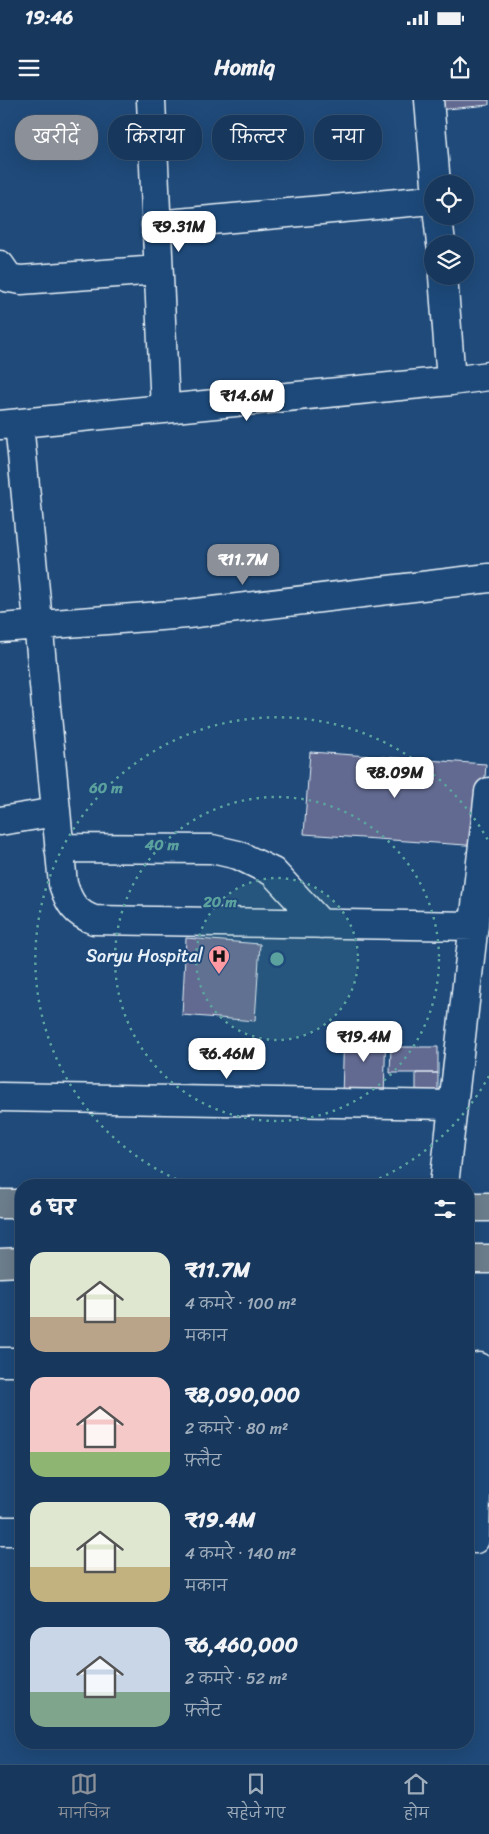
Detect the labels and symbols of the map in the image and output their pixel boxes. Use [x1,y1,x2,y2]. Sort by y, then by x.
pin: ₹9.31M [138,210,220,253]
pin: ₹14.6M [206,380,288,422]
pin: ₹11.7M [202,544,284,586]
pin: ₹8.09M [354,756,436,799]
text: 60 m [88,775,123,801]
text: 40 m [144,832,180,858]
text: 20 m [202,889,237,915]
place label: Saryu Hospital [86,940,204,972]
hospital icon: Saryu Hospital [207,944,231,975]
centre of rings [268,950,286,968]
pin: ₹19.4M [323,1020,405,1063]
pin: ₹6.46M [186,1038,268,1080]

